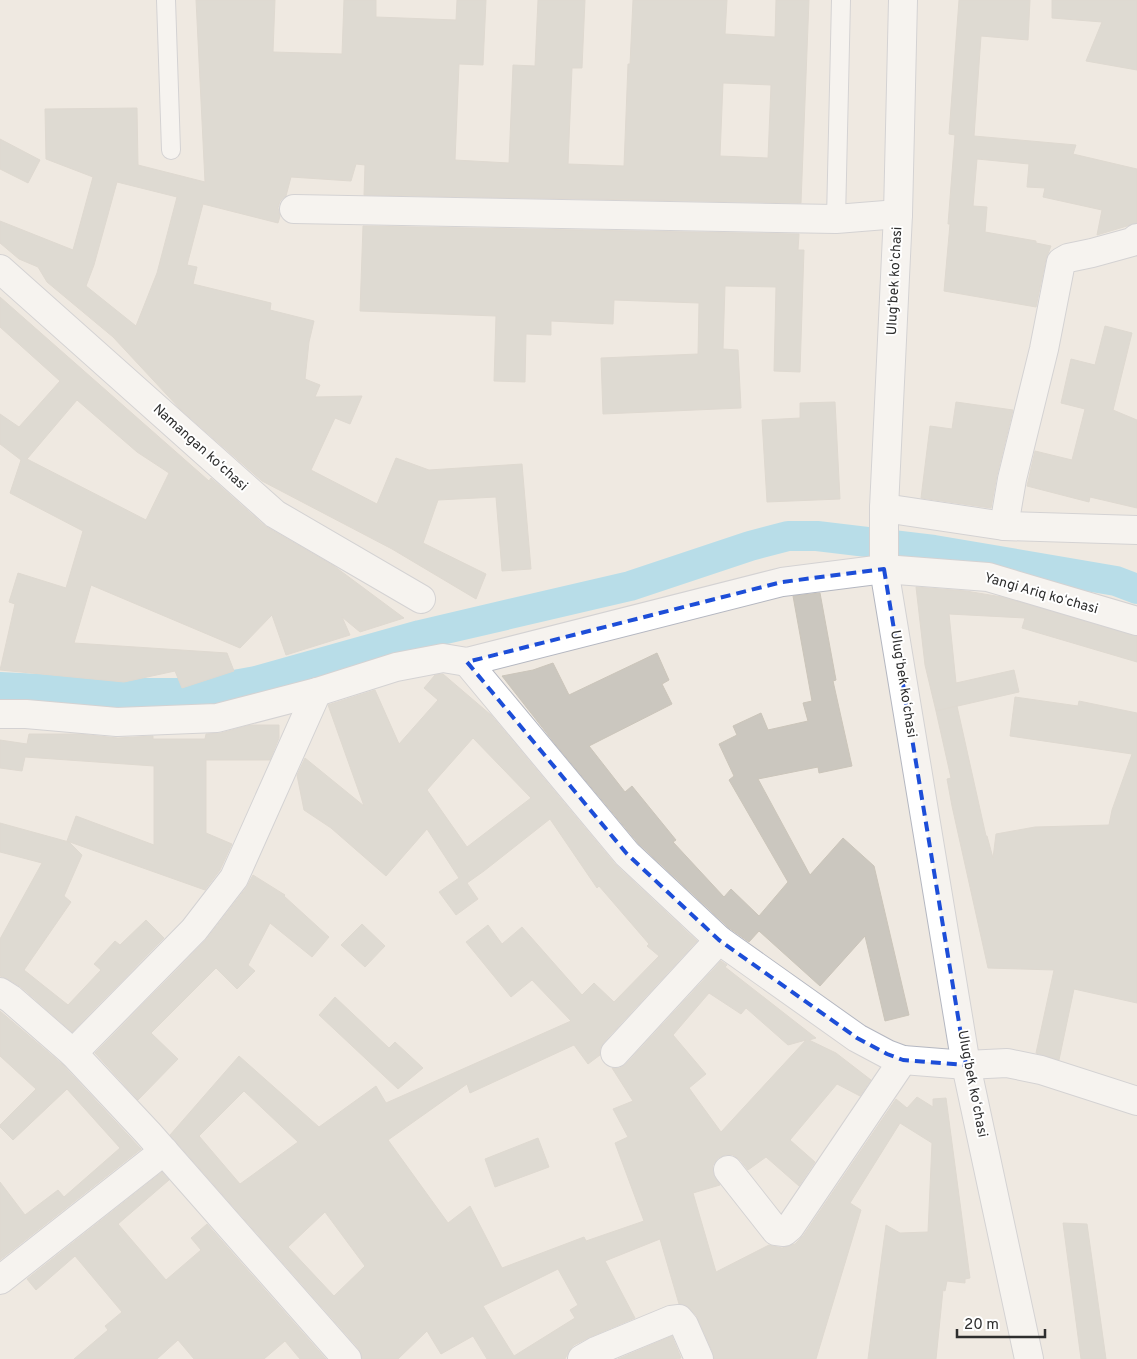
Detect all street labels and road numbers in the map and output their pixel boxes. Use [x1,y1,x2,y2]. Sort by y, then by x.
street label: Ulugʻbek koʻchasi [884,226,906,336]
street label: Namangan koʻchasi [149,401,251,495]
street label: Yangi Ariq koʻchasi [982,570,1100,618]
street label: Ulugʻbek koʻchasi [886,629,920,739]
street label: Ulugʻbek koʻchasi [953,1029,991,1139]

